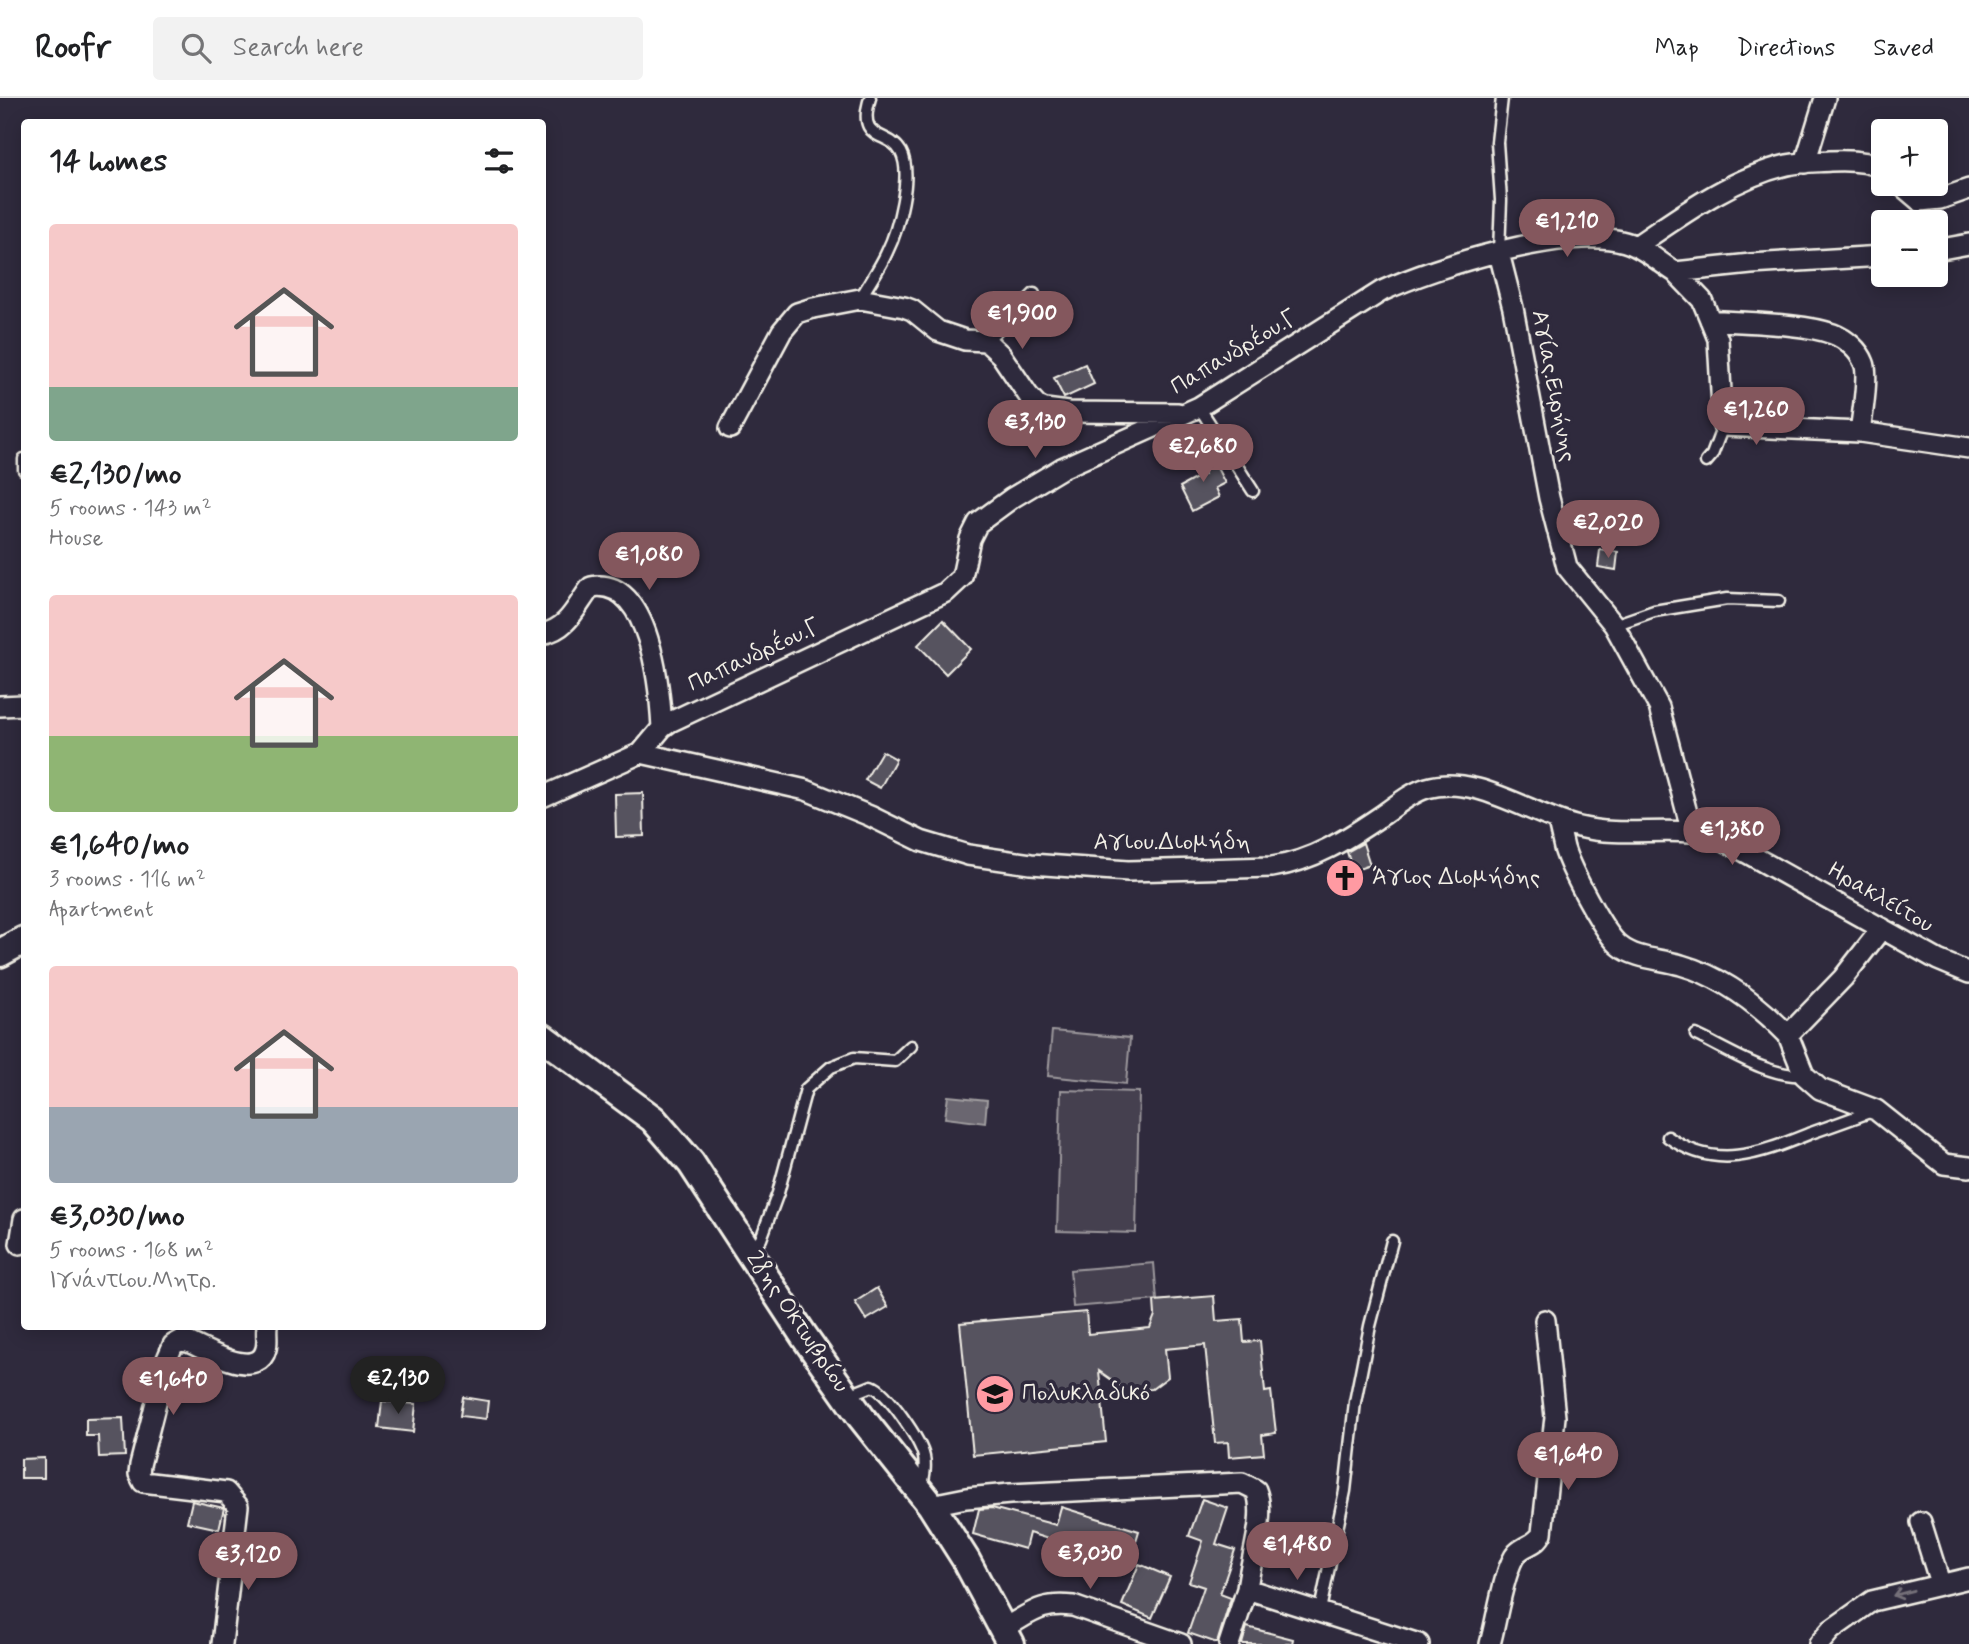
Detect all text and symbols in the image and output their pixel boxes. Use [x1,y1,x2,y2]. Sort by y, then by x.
search box [153,17,643,80]
text: Roofr [35,26,111,70]
icon: search [177,29,215,67]
text: Search here [233,31,364,65]
text: Map [1655,33,1699,64]
text: Directions [1737,33,1835,64]
text: Saved [1873,33,1934,64]
map controls [1871,119,1948,287]
button: + [1871,119,1948,196]
text: 14 homes [49,142,167,181]
icon: filters [480,142,518,180]
pin: €1,210 [1510,200,1624,259]
text: €1,210 [1535,207,1599,237]
button: − [1871,210,1948,287]
icon: home [221,269,347,395]
pin: €1,900 [965,292,1079,351]
text: €1,900 [987,299,1057,329]
street label: Παπανδρέου.Γ [1164,302,1303,402]
street label: Αγίας.Ειρήνης [1524,307,1582,465]
pin: €1,260 [1699,388,1813,447]
text: €1,260 [1723,395,1789,425]
pin: €3,130 [978,400,1092,460]
text: €3,130 [1004,408,1066,438]
pin: €2,680 [1146,424,1260,484]
text: €2,680 [1168,432,1238,462]
text: €2,130/mo [49,455,182,494]
text: 5 rooms · 143 m² [49,494,212,524]
pin: €2,020 [1551,500,1665,560]
text: €2,020 [1572,508,1644,538]
text: House [49,524,103,554]
pin: €1,080 [592,532,706,592]
text: €1,080 [615,540,683,570]
street label: Παπανδρέου.Γ [682,610,825,700]
icon: home [221,640,347,766]
pin: €1,380 [1675,808,1789,867]
text: €1,380 [1699,815,1765,845]
text: €1,640/mo [49,826,189,865]
street label: Αγιου.Διομήδη [1094,828,1251,858]
street label: Ηρακλείτου [1822,856,1938,940]
church icon: Άγιος Διομήδης [1324,857,1366,899]
place label: Άγιος Διομήδης [1372,863,1540,893]
text: 3 rooms · 116 m² [49,865,206,895]
text: Apartment [49,895,154,925]
icon: home [221,1011,347,1137]
text: €3,030/mo [49,1197,185,1236]
text: 5 rooms · 168 m² [49,1236,214,1266]
street label: 28ης Οκτωβρίου [738,1245,856,1399]
text: Ιγνάντιου.Μητρ. [49,1266,216,1296]
pin: €2,130 [341,1356,455,1416]
pin: €1,640 [116,1358,230,1417]
text: €2,130 [366,1364,430,1394]
text: €1,640 [138,1365,208,1395]
school or university icon: Πολυκλαδικό [974,1373,1016,1415]
place label: Πολυκλαδικό [1022,1379,1150,1409]
pin: €1,640 [1511,1432,1625,1492]
text: €1,640 [1533,1440,1603,1470]
pin: €1,480 [1240,1522,1354,1582]
text: €1,480 [1262,1530,1332,1560]
pin: €3,120 [191,1532,305,1592]
pin: €3,030 [1033,1532,1147,1591]
text: €3,030 [1057,1539,1123,1569]
text: €3,120 [215,1540,281,1570]
one-way arrow [1892,1587,1914,1600]

